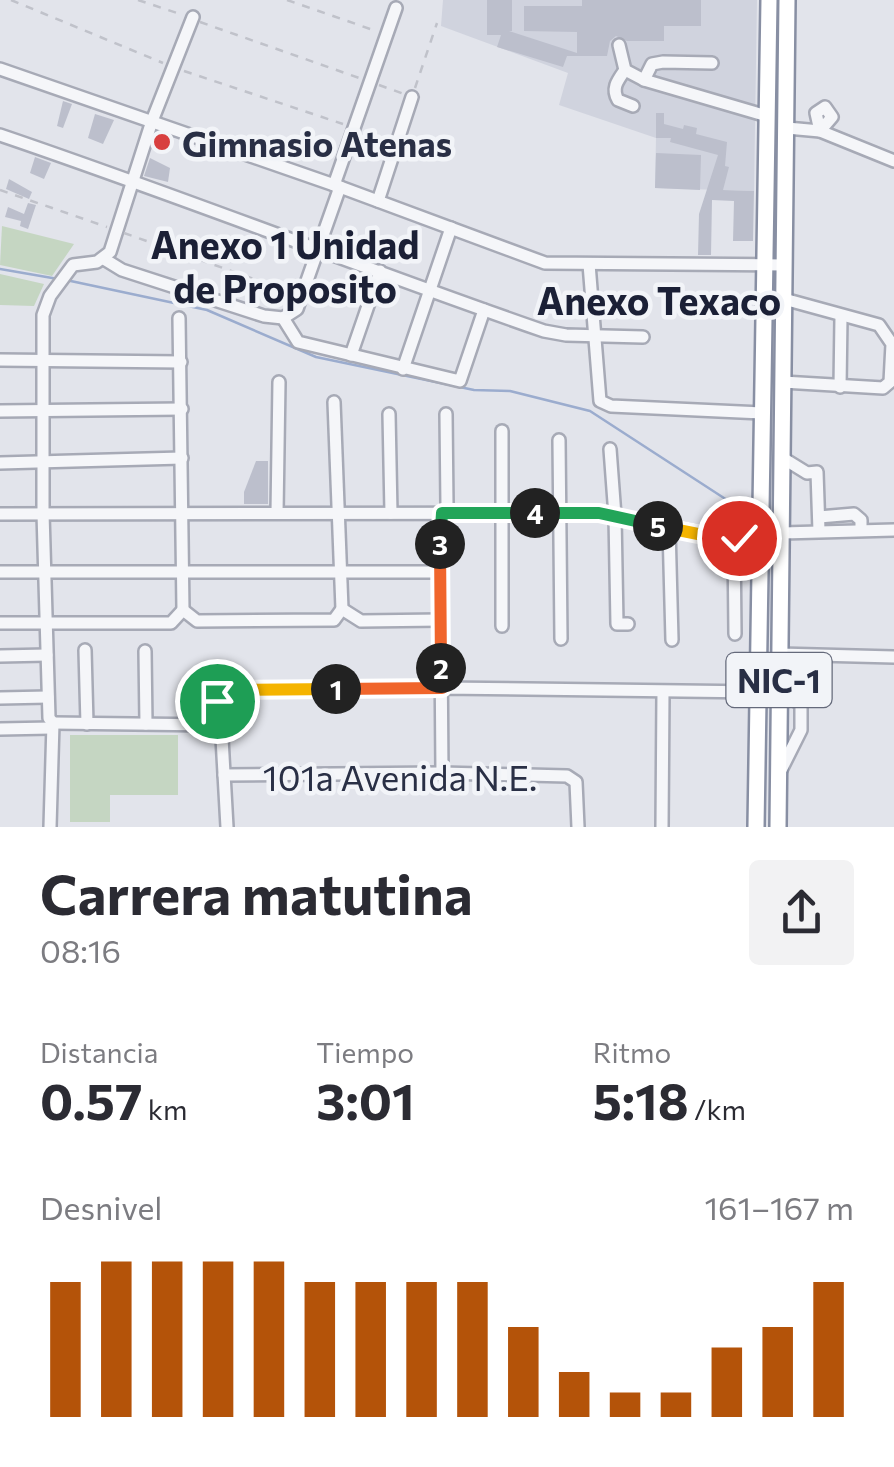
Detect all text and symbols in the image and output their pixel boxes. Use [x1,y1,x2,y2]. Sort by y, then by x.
place label: Gimnasio Atenas [182,121,452,164]
marker: Gimnasio Atenas [151,131,173,153]
district label: Anexo 1 Unidad de Proposito [150,220,420,311]
district label: Anexo Texaco [537,276,781,323]
pin: 4 [510,488,560,538]
text: 4 [526,496,544,530]
pin [697,496,782,581]
pin: 5 [633,501,683,551]
text: 5 [650,509,666,543]
icon: check [712,511,767,566]
pin: 3 [415,519,465,569]
text: 3 [432,527,448,561]
pin: 2 [416,643,466,693]
text: 2 [433,651,449,685]
road number: NIC-1 [726,653,832,707]
pin [175,659,260,744]
pin: 1 [311,664,361,714]
text: 1 [330,672,342,706]
icon: arrive [190,674,245,729]
street label: 101a Avenida N.E. [263,755,537,798]
text: Carrera matutina [40,859,473,926]
button: share [749,860,854,965]
text: 08:16 [40,930,121,970]
text: Distancia [40,1035,158,1069]
text: Tiempo [316,1035,414,1069]
text: Ritmo [593,1035,671,1069]
text: 0.57 [40,1069,142,1130]
text: 3:01 [316,1069,415,1130]
text: 5:18 [593,1069,689,1130]
text: km [142,1092,187,1126]
text: /km [689,1092,746,1126]
text: Desnivel [40,1187,162,1227]
text: 161–167 m [704,1187,854,1227]

